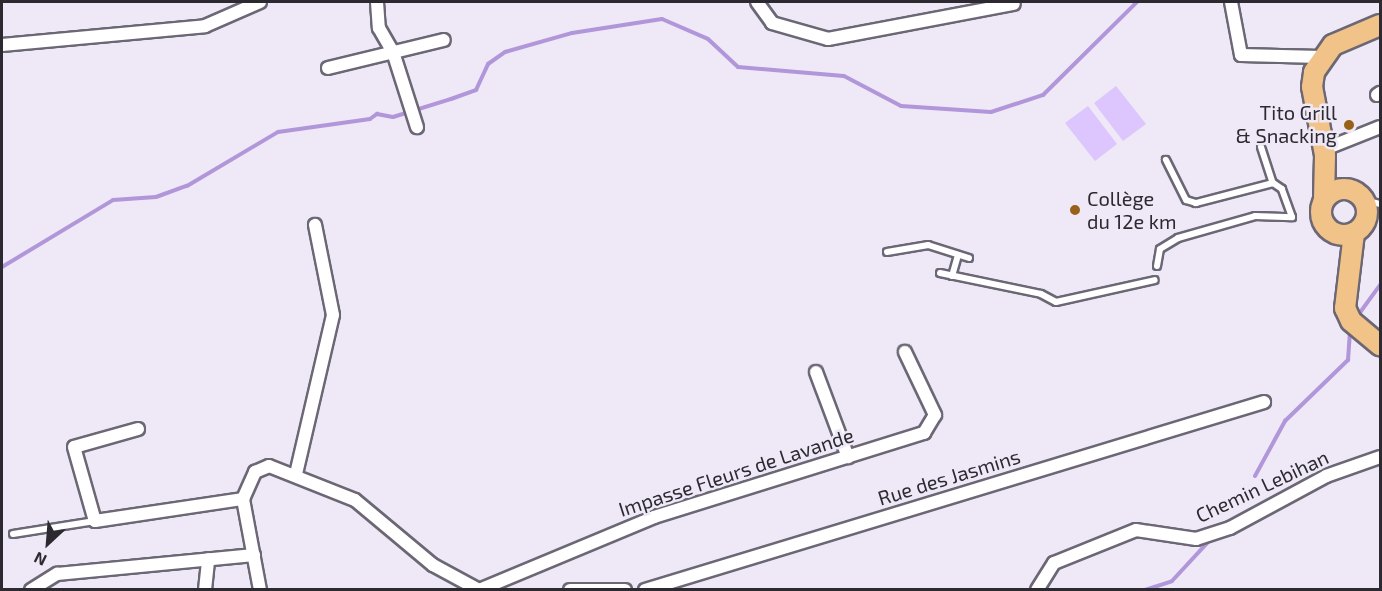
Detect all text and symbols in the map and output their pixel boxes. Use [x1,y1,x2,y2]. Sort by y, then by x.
place label: Tito Grill & Snacking [1236,101,1337,148]
marker: Tito Grill & Snacking [1342,118,1356,132]
place label: Collège du 12e km [1087,186,1176,233]
marker: Collège du 12e km [1068,203,1082,217]
street label: Impasse Fleurs de Lavande [616,423,856,521]
street label: Rue des Jasmins [875,444,1023,510]
street label: Chemin Lebihan [1192,445,1332,527]
north arrow [18,513,78,573]
text: N [31,549,49,571]

